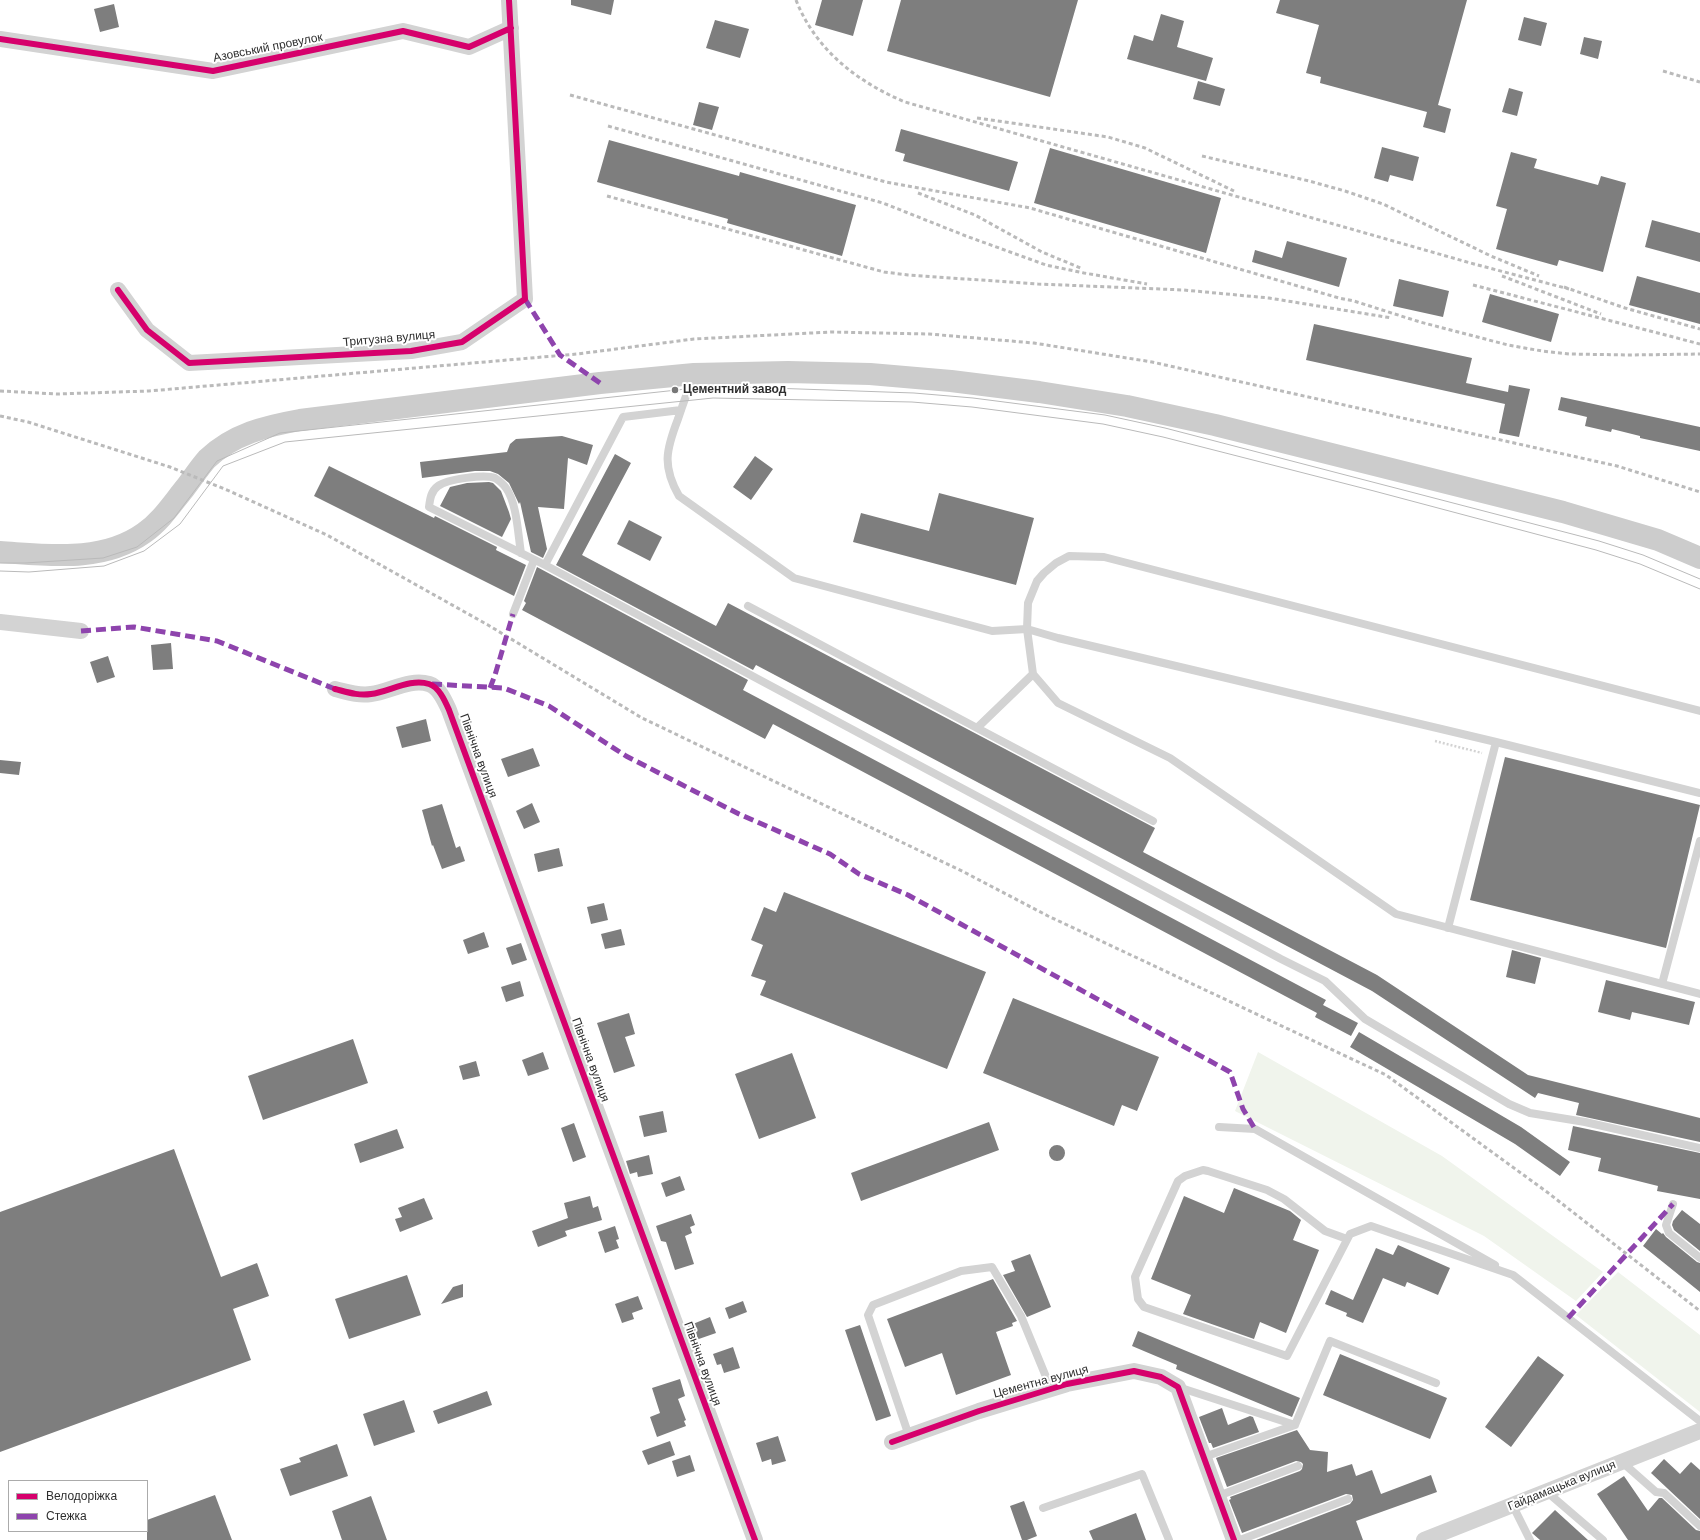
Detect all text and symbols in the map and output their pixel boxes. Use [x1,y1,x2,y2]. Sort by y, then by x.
street label: Азовський провулок [212,30,324,66]
street label: Тритузна вулиця [342,328,436,350]
place label: Цементний завод [683,383,786,397]
marker: Цементний завод [670,385,680,395]
street label: Північна вулиця [456,712,500,800]
street label: Північна вулиця [568,1016,612,1104]
street label: Північна вулиця [680,1320,724,1408]
street label: Цементна вулиця [992,1362,1090,1402]
street label: Гайдамацька вулиця [1506,1458,1618,1514]
legend [8,1480,148,1532]
text: Велодоріжка [46,1488,117,1504]
text: Стежка [46,1508,87,1524]

